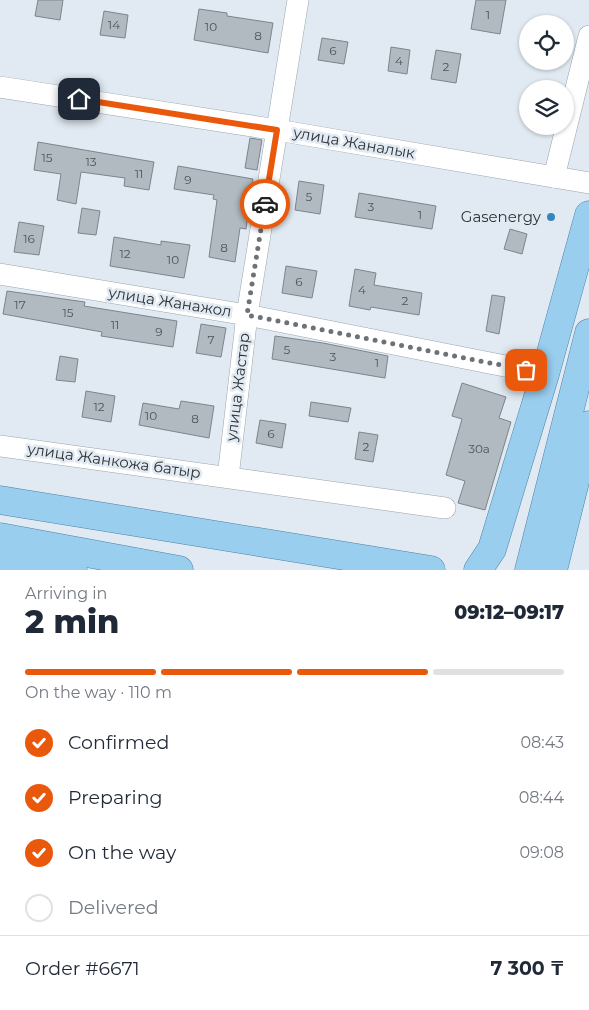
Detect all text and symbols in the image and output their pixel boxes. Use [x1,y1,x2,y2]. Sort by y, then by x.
house number: 1 [486,7,490,22]
map controls [519,15,574,135]
button: locate [519,15,574,70]
house number: 14 [108,17,120,32]
house number: 10 [205,19,217,34]
house number: 8 [254,28,262,43]
house number: 6 [329,43,337,58]
house number: 4 [395,53,403,68]
house number: 2 [443,59,450,74]
pin [58,78,100,120]
button: layers [519,80,574,135]
icon: home [65,85,93,113]
street label: улица Жаналык [291,122,417,163]
house number: 15 [41,150,53,165]
house number: 13 [85,154,97,169]
house number: 11 [135,166,143,181]
house number: 9 [184,172,192,187]
courier [240,179,290,229]
house number: 5 [306,189,313,204]
icon: car [251,190,279,218]
house number: 3 [368,199,375,214]
house number: 1 [418,207,422,222]
place label: Gasenergy [461,207,542,226]
marker: Gasenergy [545,211,557,223]
house number: 16 [23,231,35,246]
house number: 8 [220,240,228,255]
house number: 12 [119,246,131,261]
house number: 10 [167,252,179,267]
house number: 6 [295,274,303,289]
street label: улица Жанажол [106,282,233,321]
house number: 4 [358,282,366,297]
house number: 2 [402,293,409,308]
house number: 17 [14,297,26,312]
house number: 15 [62,305,74,320]
house number: 11 [111,317,119,332]
house number: 9 [155,324,163,339]
house number: 7 [207,332,215,347]
street label: улица Жастар [221,332,254,443]
house number: 5 [284,342,291,357]
house number: 3 [330,349,337,364]
pin [505,349,547,391]
house number: 1 [375,355,379,370]
icon: bag [512,356,540,384]
house number: 12 [93,399,105,414]
house number: 10 [145,408,157,423]
house number: 8 [191,411,199,426]
house number: 6 [267,426,275,441]
street label: улица Жанкожа батыр [25,439,202,482]
house number: 2 [363,439,370,454]
house number: 30а [468,441,490,456]
text: Arriving in [25,584,107,603]
text: 09:12–09:17 [454,601,564,624]
text: 2 min [25,602,119,641]
text: On the way · 110 m [25,683,172,702]
icon: check [25,729,53,757]
text: Confirmed [68,731,169,754]
text: 08:43 [520,733,564,752]
icon: check [25,784,53,812]
text: Preparing [68,786,163,809]
text: 08:44 [519,788,564,807]
icon: check [25,839,53,867]
text: On the way [68,841,176,864]
text: 09:08 [519,843,564,862]
text: Delivered [68,896,159,919]
text: Order #6671 [25,957,140,980]
text: 7 300 ₸ [491,957,564,980]

